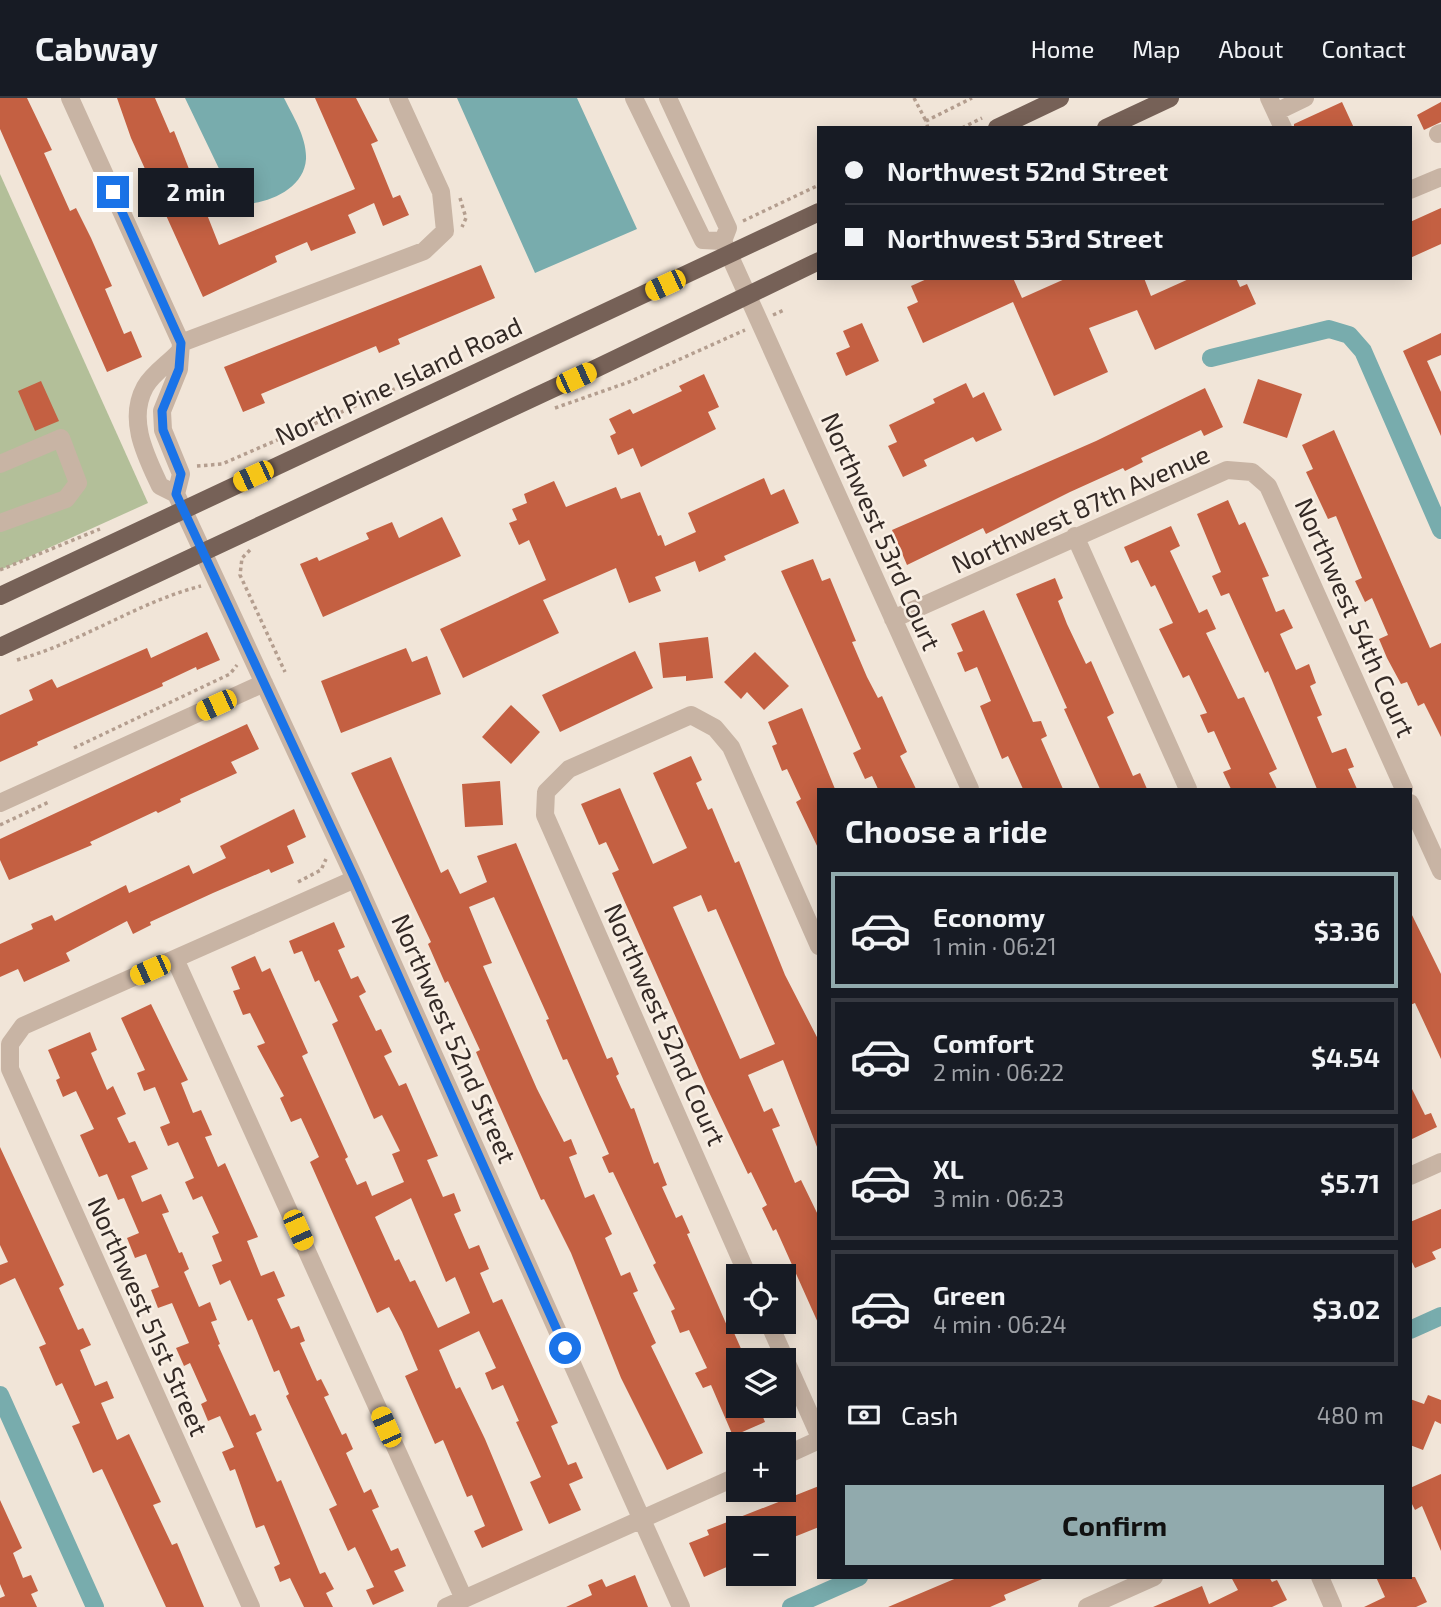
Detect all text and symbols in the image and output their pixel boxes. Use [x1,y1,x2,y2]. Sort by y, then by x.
text: Cabway [35,28,158,68]
text: Home [1031,34,1094,63]
text: Map [1132,34,1180,63]
text: About [1218,34,1284,63]
text: Contact [1322,34,1406,63]
text: Northwest 52nd Street [887,155,1168,186]
callout: 2 min [138,168,253,217]
route end [97,176,129,208]
text: 2 min [167,178,225,206]
text: Northwest 53rd Street [887,222,1163,253]
car [642,267,689,303]
street label: North Pine Island Road [270,309,526,451]
car [553,360,600,396]
street label: Northwest 53rd Court [816,407,948,655]
street label: Northwest 87th Avenue [946,437,1214,579]
car [230,458,277,494]
street label: Northwest 54th Court [1289,493,1423,741]
car [193,687,240,723]
text: Choose a ride [845,811,1048,849]
street label: Northwest 52nd Court [599,898,733,1150]
icon: car [849,899,912,962]
text: Economy [933,901,1045,932]
street label: Northwest 52nd Street [386,909,524,1167]
text: $3.36 [1314,915,1380,946]
text: 1 min · 06:21 [933,932,1057,960]
car [127,952,174,988]
icon: car [849,1025,912,1088]
text: Comfort [933,1027,1034,1058]
text: $4.54 [1311,1041,1380,1072]
text: 2 min · 06:22 [933,1058,1064,1086]
icon: car [849,1151,912,1214]
text: XL [933,1153,964,1184]
text: $5.71 [1320,1167,1380,1198]
text: 3 min · 06:23 [933,1184,1064,1212]
street label: Northwest 51st Street [82,1192,216,1440]
car [280,1207,317,1253]
map controls [726,1264,796,1586]
button: locate [726,1264,796,1334]
icon: car [849,1277,912,1340]
text: Green [933,1279,1006,1310]
text: $3.02 [1312,1293,1380,1324]
text: 4 min · 06:24 [933,1310,1067,1338]
route start [549,1332,581,1364]
button: layers [726,1348,796,1418]
icon: cash [845,1396,883,1434]
text: Cash [901,1399,958,1430]
text: 480 m [1317,1401,1384,1429]
car [368,1404,405,1450]
button: + [726,1432,796,1502]
button: Confirm [845,1485,1384,1565]
button: − [726,1516,796,1586]

